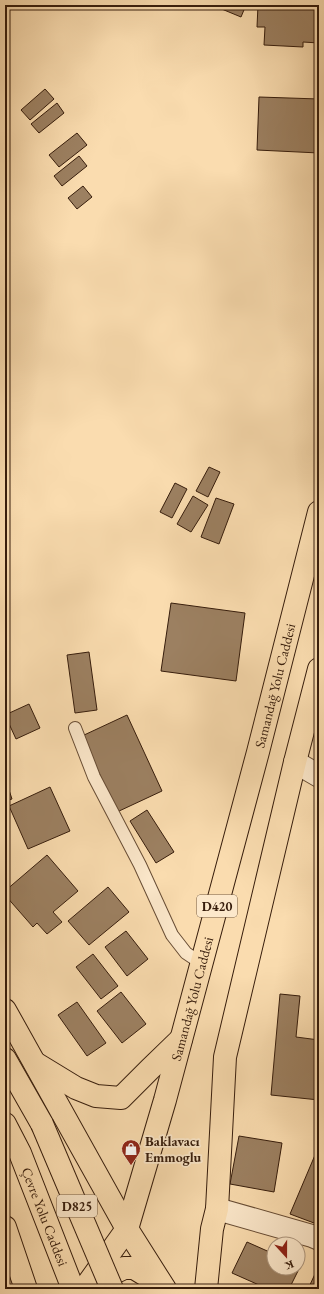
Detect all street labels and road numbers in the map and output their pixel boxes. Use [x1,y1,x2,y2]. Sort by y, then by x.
street label: Samandağ Yolu Caddesi [250,621,299,750]
road number: D420 [197,895,237,917]
street label: Samandağ Yolu Caddesi [167,934,217,1063]
street label: Çevre Yolu Caddesi [17,1165,72,1269]
road number: D825 [57,1195,97,1217]

